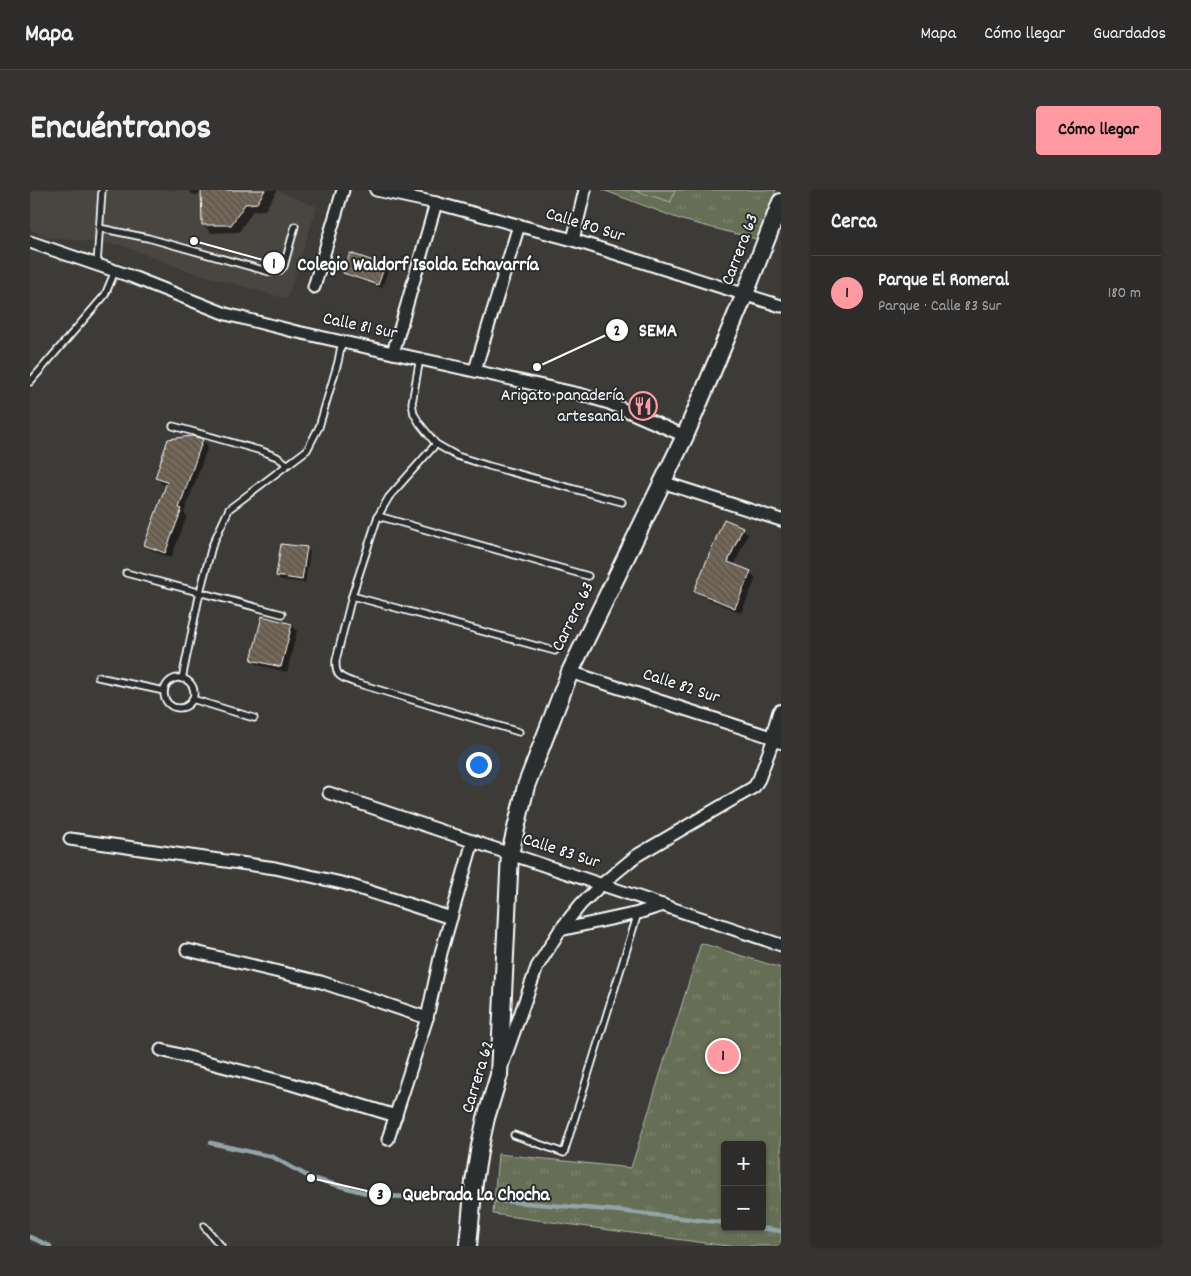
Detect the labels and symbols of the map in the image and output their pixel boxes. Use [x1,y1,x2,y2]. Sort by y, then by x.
street label: Calle 80 Sur [542,202,628,250]
street label: Carrera 63 [716,211,766,289]
callout: Colegio Waldorf Isolda Echavarría [262,246,548,280]
text: Colegio Waldorf Isolda Echavarría [297,253,540,280]
text: 1 [272,254,276,276]
street label: Calle 81 Sur [320,307,400,347]
callout: SEMA [604,313,688,347]
text: SEMA [639,319,677,346]
text: 2 [614,321,620,343]
place label: Arigato panadería artesanal [501,384,625,430]
restaurant icon: Arigato panadería artesanal [628,391,658,421]
street label: Carrera 63 [546,578,602,656]
street label: Calle 82 Sur [639,663,723,711]
your location [466,752,492,778]
street label: Calle 83 Sur [519,828,603,876]
pin: 1 [707,1037,739,1075]
street label: Carrera 62 [456,1038,502,1116]
callout: Quebrada La Chocha [368,1177,560,1211]
text: Quebrada La Chocha [403,1183,550,1210]
text: 3 [377,1185,384,1207]

